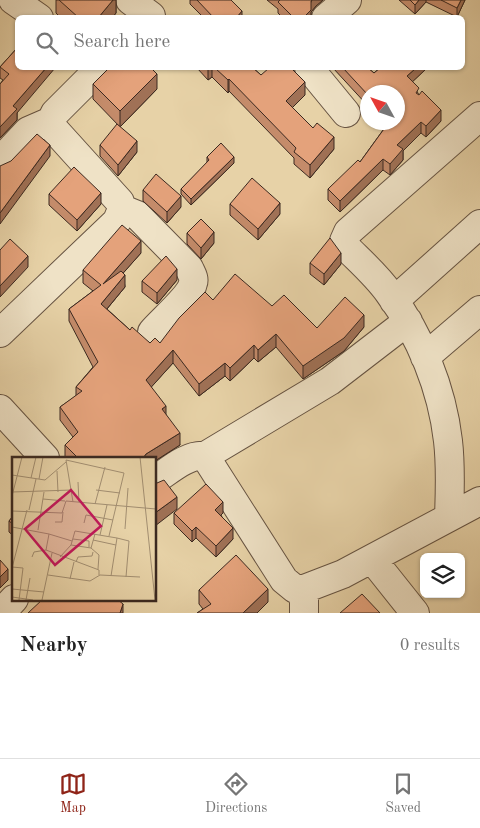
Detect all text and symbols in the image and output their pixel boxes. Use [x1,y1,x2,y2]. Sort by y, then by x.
search box [15,15,465,70]
icon: search [33,29,61,57]
text: Search here [73,33,170,52]
north arrow [360,85,405,130]
inset map [12,457,156,600]
map controls [420,553,465,598]
button: layers [420,553,465,598]
text: Nearby [20,635,88,656]
text: 0 results [400,638,460,654]
tab: Map [59,770,87,817]
tab: Directions [205,770,267,817]
tab: Saved [385,770,421,817]

